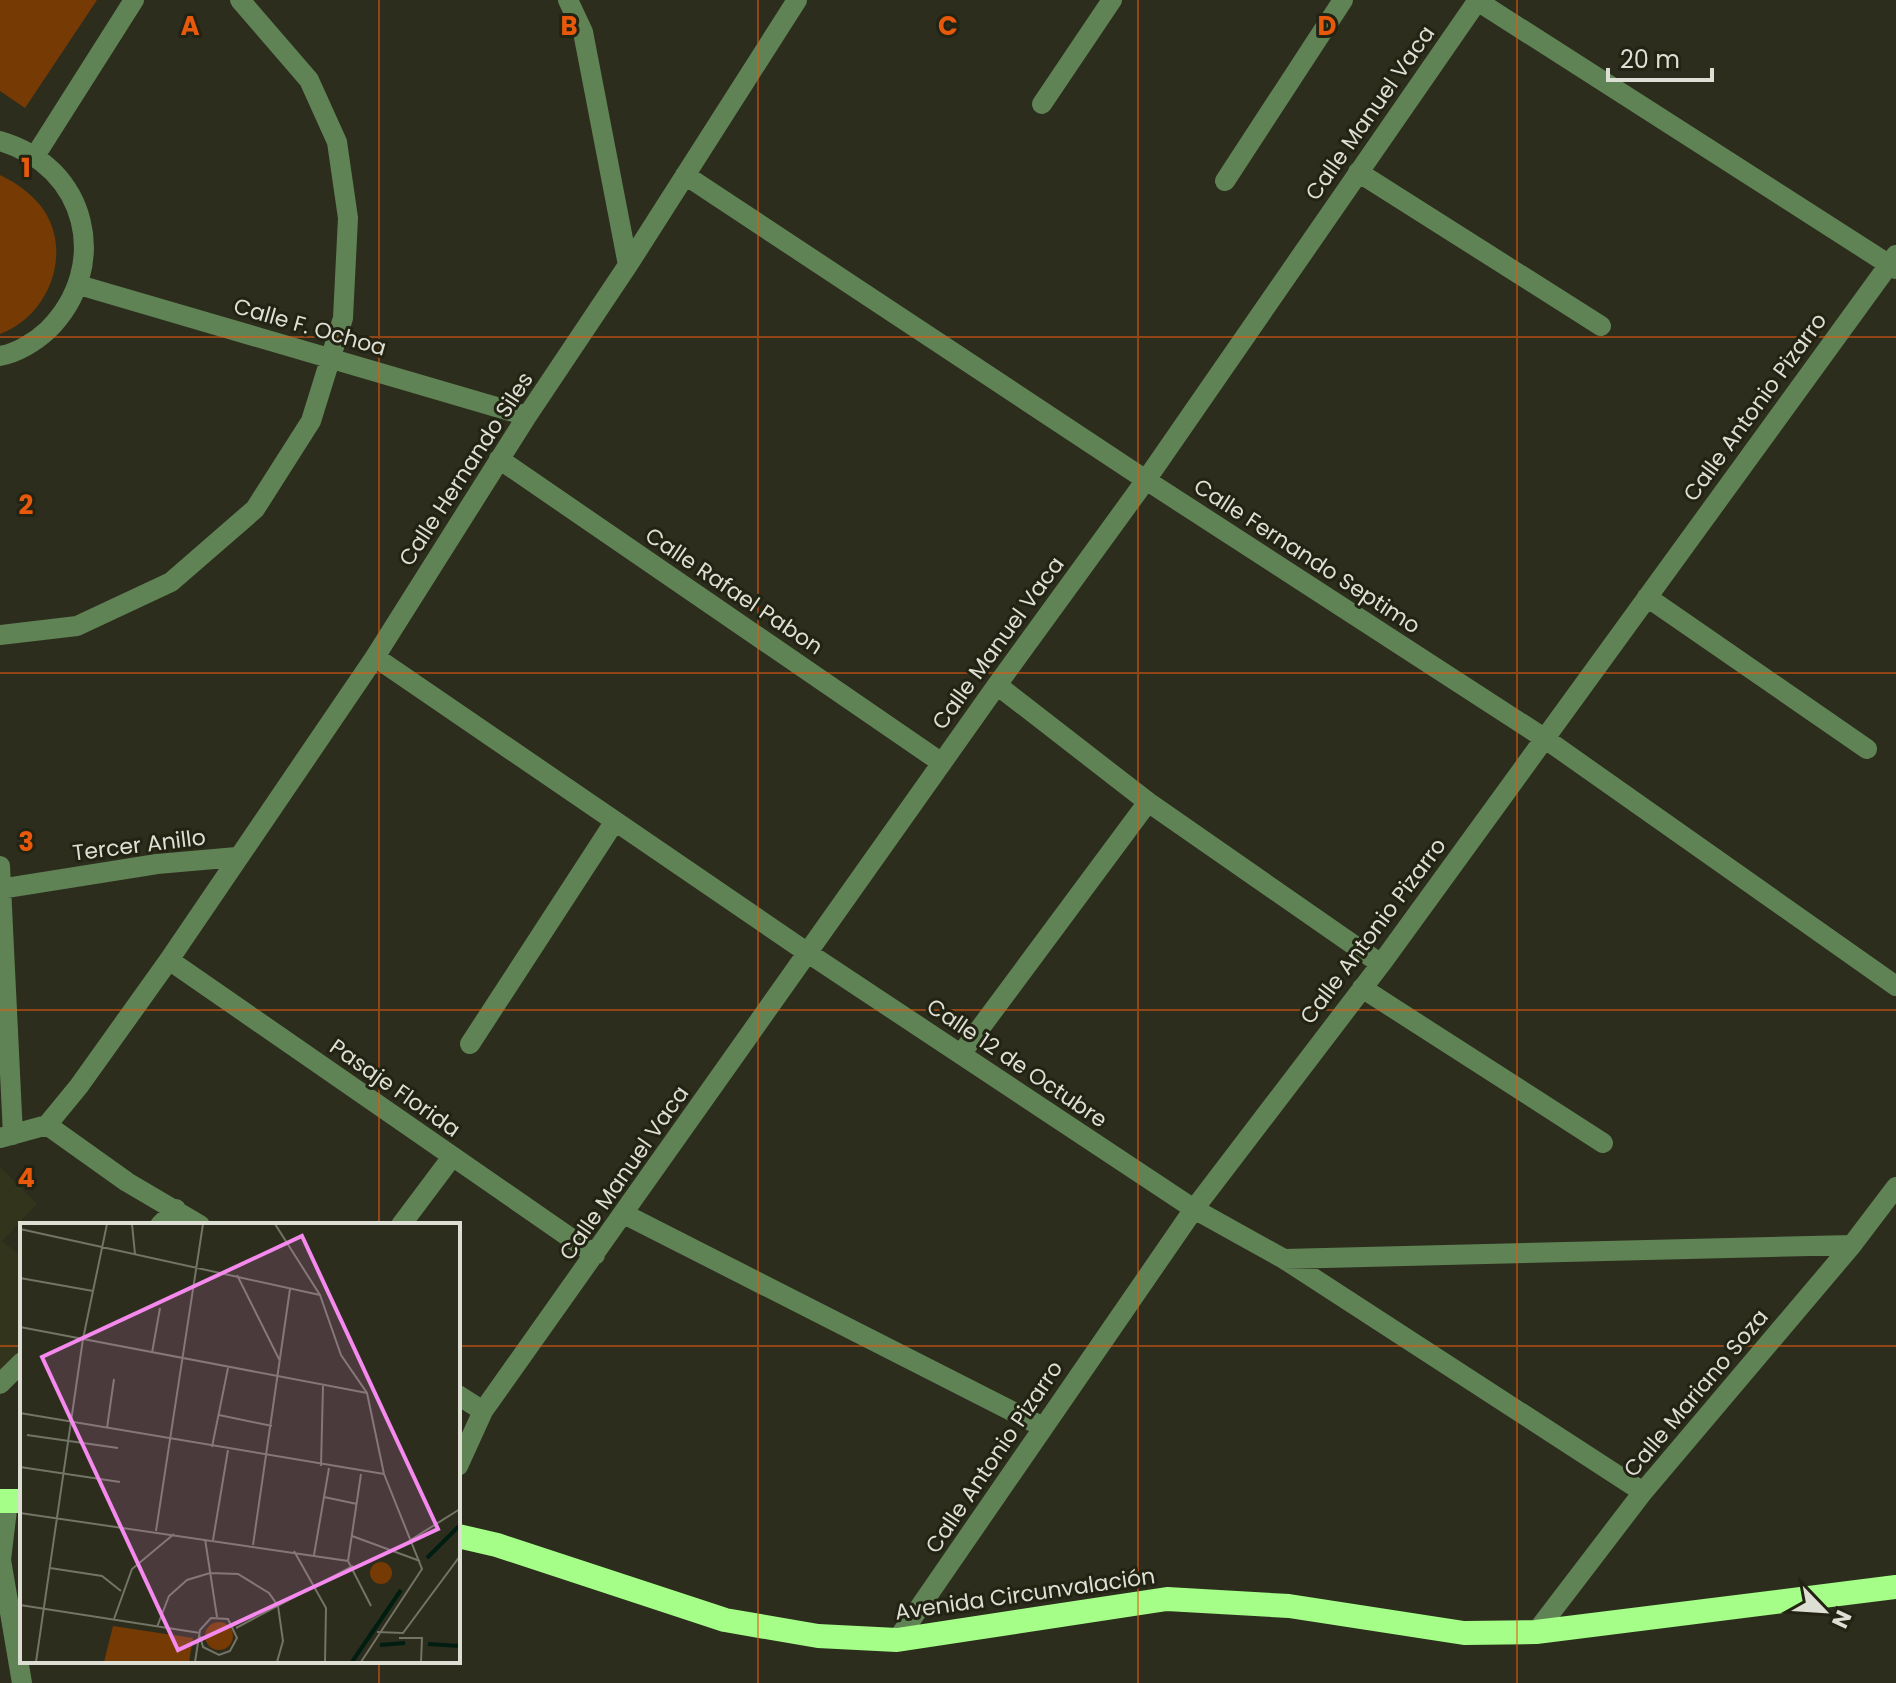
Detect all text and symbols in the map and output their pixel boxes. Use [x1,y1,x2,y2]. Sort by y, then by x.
text: A [180,8,200,44]
text: B [560,8,578,44]
text: C [938,8,958,44]
text: D [1318,8,1337,44]
street label: Calle Manuel Vaca [1298,19,1442,207]
scale bar [1608,32,1712,82]
text: 20 m [1620,43,1680,76]
text: 1 [21,150,31,186]
street label: Calle F. Ochoa [230,290,390,364]
street label: Calle Antonio Pizarro [1676,306,1834,508]
street label: Calle Hernando Siles [391,366,541,572]
street label: Calle Fernando Septimo [1188,471,1426,641]
text: 2 [19,487,34,523]
street label: Calle Rafael Pabon [639,520,829,662]
street label: Calle Manuel Vaca [925,550,1071,736]
street label: Tercer Anillo [71,821,207,869]
text: 3 [18,824,34,860]
street label: Calle Antonio Pizarro [1293,831,1453,1031]
street label: Calle 12 de Octubre [921,991,1113,1135]
street label: Pasaje Florida [323,1031,467,1145]
street label: Calle Manuel Vaca [552,1079,696,1267]
text: 4 [17,1160,35,1196]
inset map [20,1223,460,1663]
street label: Calle Mariano Soza [1616,1302,1776,1484]
street label: Calle Antonio Pizarro [918,1355,1070,1559]
street label: Avenida Circunvalación [893,1560,1157,1628]
north arrow [1784,1571,1864,1651]
text: N [1824,1605,1859,1633]

